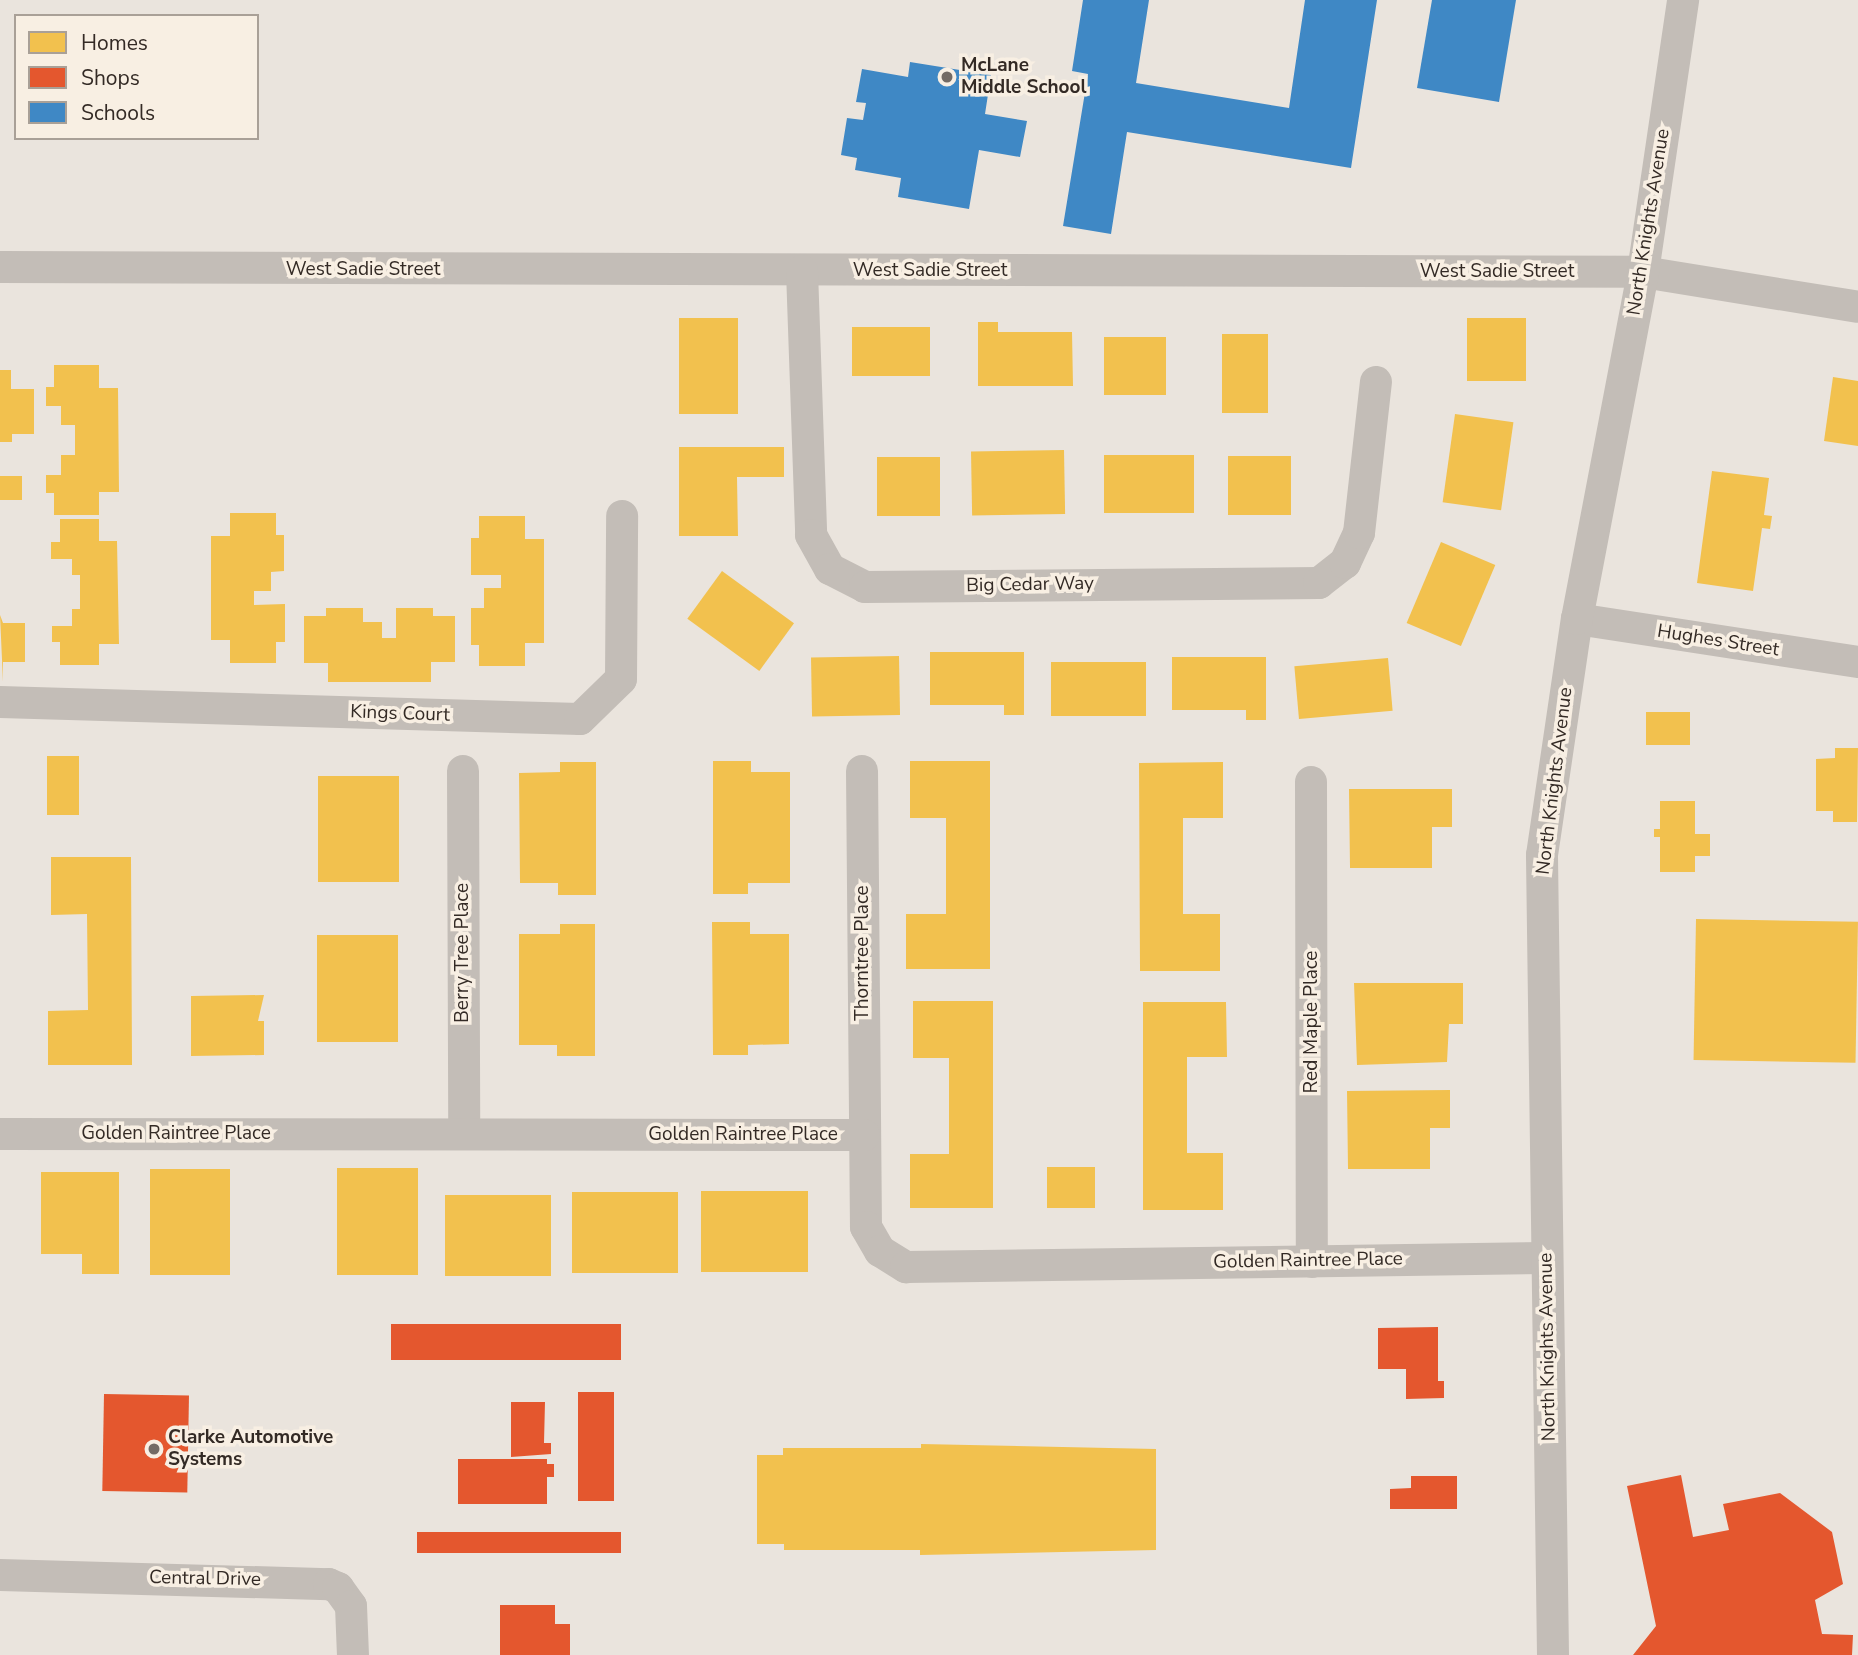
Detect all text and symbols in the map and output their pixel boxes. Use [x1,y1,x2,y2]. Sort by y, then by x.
legend [14,14,259,140]
text: Homes [81,29,148,57]
place label: McLane Middle School [961,55,1087,99]
text: Shops [81,64,140,92]
marker: McLane Middle School [939,69,955,85]
text: Schools [81,99,155,127]
street label: North Knights Avenue [1623,127,1675,317]
street label: West Sadie Street [286,259,440,281]
street label: West Sadie Street [853,260,1007,282]
street label: West Sadie Street [1420,261,1574,283]
street label: Big Cedar Way [966,572,1094,598]
street label: Hughes Street [1655,620,1781,662]
street label: North Knights Avenue [1532,686,1578,876]
street label: Kings Court [350,701,450,727]
street label: Berry Tree Place [452,883,474,1023]
street label: Thorntree Place [852,885,874,1021]
street label: Red Maple Place [1301,951,1323,1093]
street label: Golden Raintree Place [81,1123,271,1145]
street label: Golden Raintree Place [648,1124,838,1146]
street label: Golden Raintree Place [1213,1248,1403,1274]
street label: North Knights Avenue [1535,1253,1561,1441]
place label: Clarke Automotive Systems [168,1427,333,1471]
marker: Clarke Automotive Systems [146,1441,162,1457]
street label: Central Drive [149,1567,261,1591]

